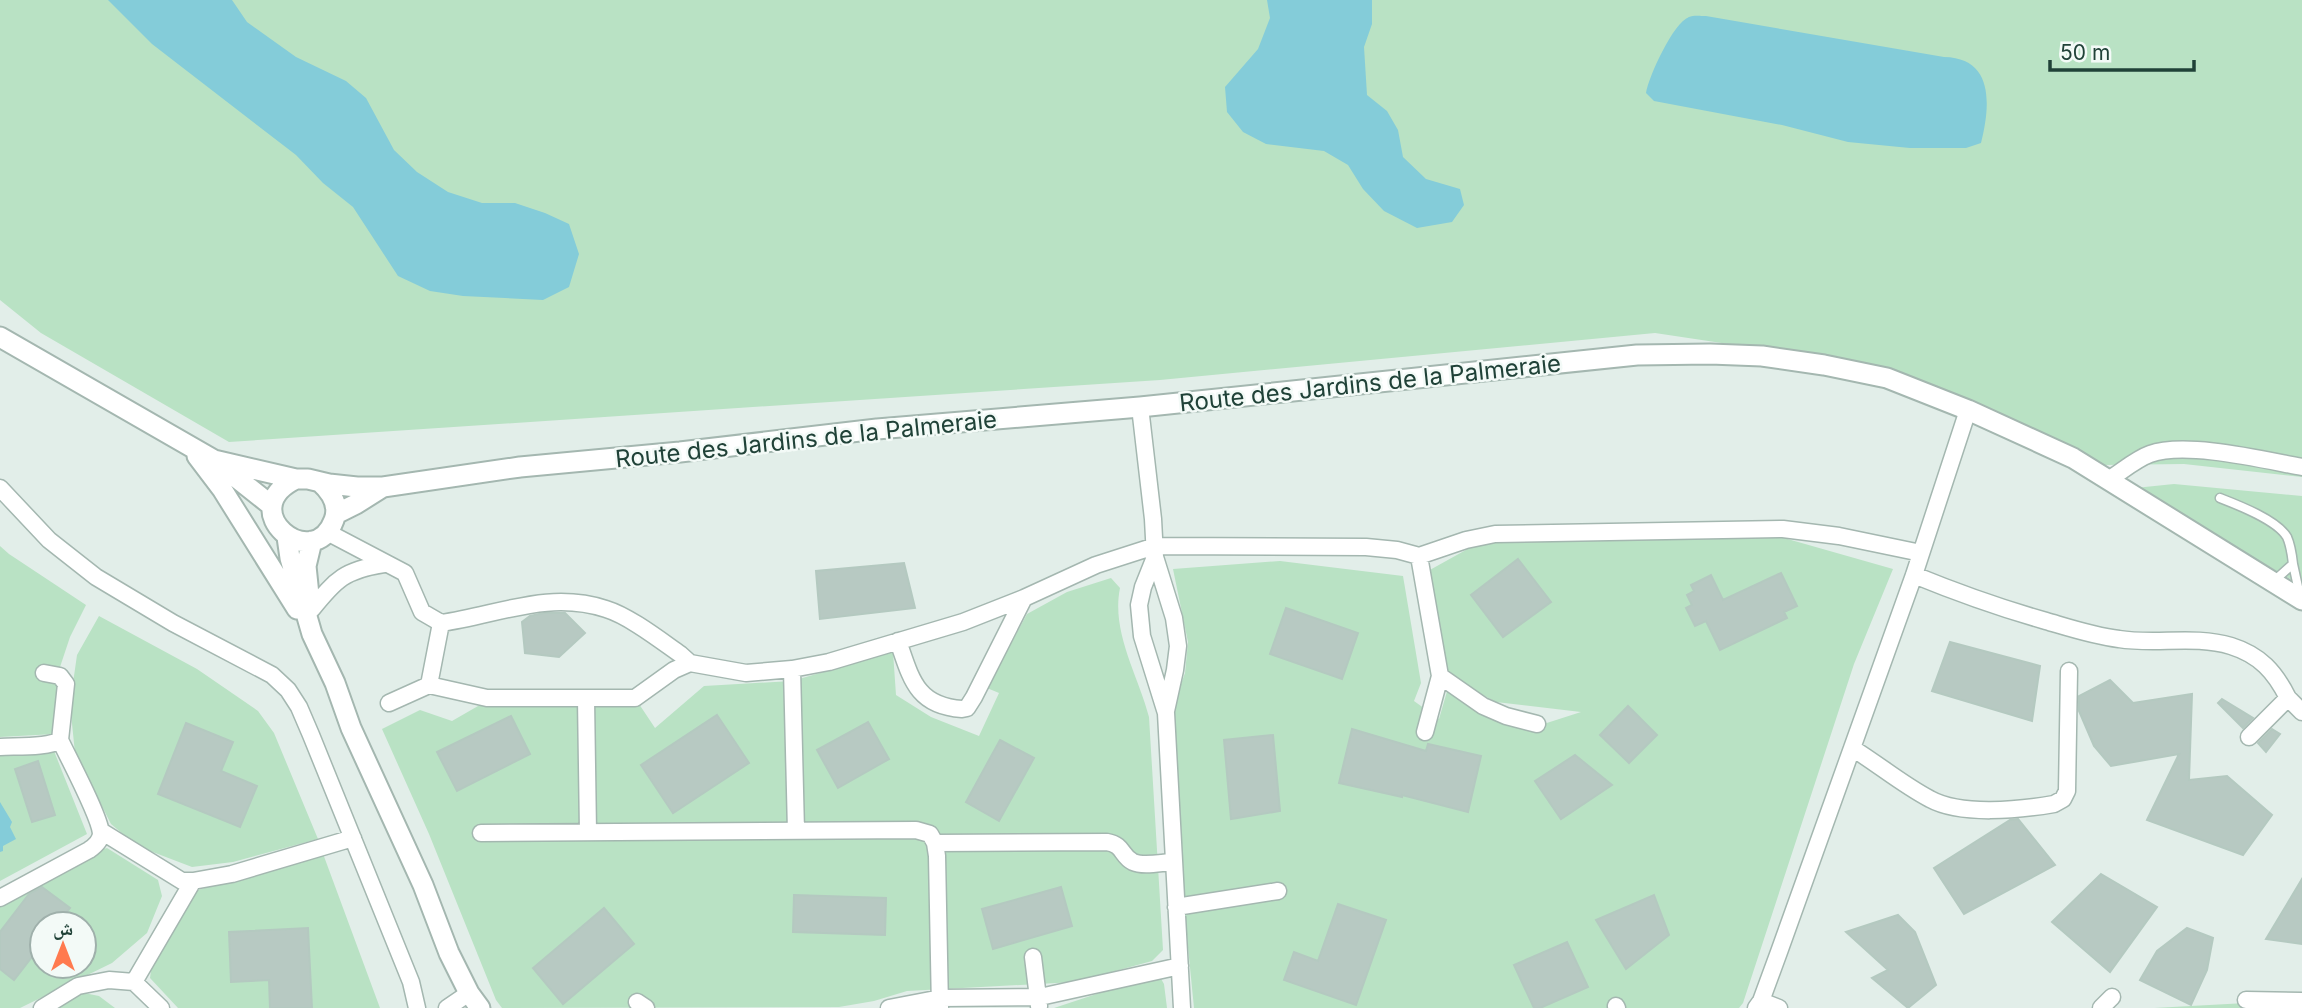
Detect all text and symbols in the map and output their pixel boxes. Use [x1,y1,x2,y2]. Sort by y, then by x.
scale bar [2050,28,2194,72]
text: 50 m [2060,40,2110,65]
street label: Route des Jardins de la Palmeraie [1178,349,1562,417]
street label: Route des Jardins de la Palmeraie [614,405,998,473]
north arrow [28,910,98,980]
text: ش [53,917,73,940]

